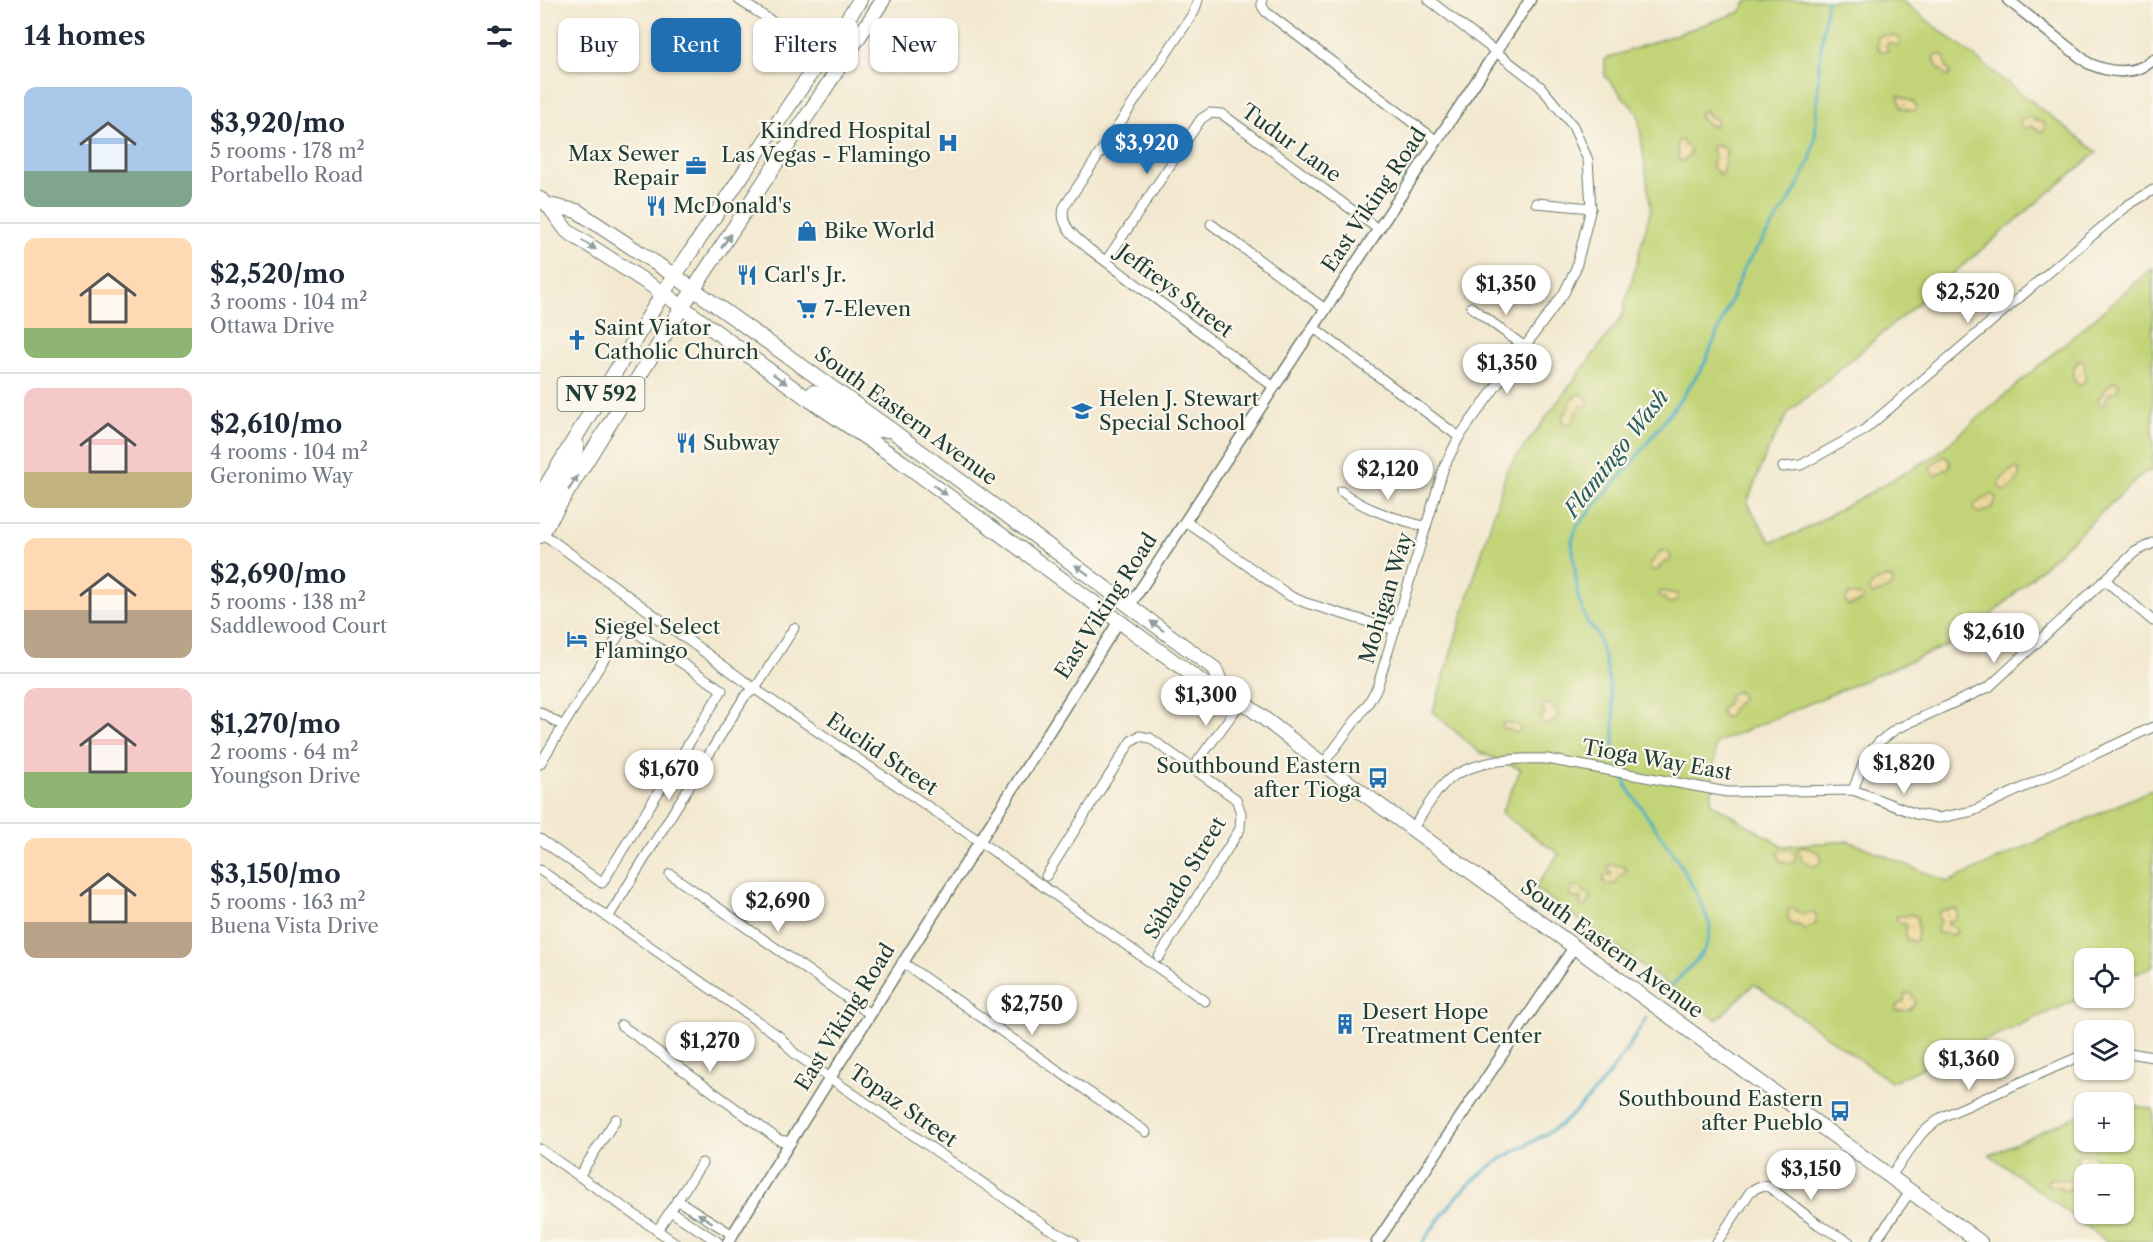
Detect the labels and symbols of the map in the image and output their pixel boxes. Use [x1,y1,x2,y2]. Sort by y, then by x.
street label: Tudur Lane [1236,98,1346,187]
place label: Kindred Hospital Las Vegas - Flamingo [721,118,931,167]
street label: East Viking Road [1316,123,1431,277]
pin: $3,920 [1098,124,1196,175]
hospital icon: Kindred Hospital Las Vegas - Flamingo [936,131,960,155]
place label: Max Sewer Repair [568,141,679,190]
office icon: Max Sewer Repair [684,154,708,178]
place label: McDonald's [673,193,791,218]
restaurant icon: McDonald's [644,194,668,218]
place label: Bike World [824,218,935,243]
shop icon: Bike World [795,219,819,243]
one-way arrow [720,233,732,249]
street label: Jeffreys Street [1110,237,1239,343]
one-way arrow [581,240,597,251]
place label: Carl's Jr. [764,262,847,287]
restaurant icon: Carl's Jr. [735,263,759,287]
pin: $1,350 [1457,265,1555,316]
pin: $2,520 [1919,273,2017,324]
place label: 7-Eleven [824,296,911,321]
supermarket icon: 7-Eleven [795,297,819,321]
place label: Saint Viator Catholic Church [594,315,759,364]
church icon: Saint Viator Catholic Church [565,328,589,352]
street label: South Eastern Avenue [810,341,1003,490]
pin: $1,350 [1458,344,1556,395]
one-way arrow [772,373,788,385]
road number: NV 592 [557,377,644,411]
water label: Flamingo Wash [1557,384,1675,524]
place label: Helen J. Stewart Special School [1099,386,1260,435]
school or university icon: Helen J. Stewart Special School [1070,399,1094,423]
place label: Subway [703,430,780,455]
restaurant icon: Subway [674,431,698,455]
pin: $2,120 [1339,450,1437,501]
one-way arrow [567,475,578,491]
one-way arrow [932,484,948,496]
street label: East Viking Road [1049,528,1162,683]
street label: Mohigan Way [1354,529,1418,667]
one-way arrow [1075,565,1090,577]
pin: $2,610 [1945,613,2043,664]
place label: Siegel Select Flamingo [594,614,721,663]
one-way arrow [1149,619,1165,632]
hotel icon: Siegel Select Flamingo [565,627,589,651]
pin: $1,300 [1157,676,1255,727]
street label: Euclid Street [822,707,943,800]
street label: Tioga Way East [1580,734,1734,785]
pin: $1,820 [1855,744,1953,795]
pin: $1,670 [620,750,718,801]
place label: Southbound Eastern after Tioga [1156,753,1362,802]
bus stop icon: Southbound Eastern after Tioga [1366,766,1390,790]
street label: Sábado Street [1138,812,1231,943]
street label: South Eastern Avenue [1516,874,1709,1023]
pin: $2,690 [729,882,827,933]
street label: East Viking Road [789,938,900,1095]
pin: $2,750 [983,985,1081,1036]
place label: Desert Hope Treatment Center [1362,999,1542,1048]
building icon: Desert Hope Treatment Center [1333,1012,1357,1036]
pin: $1,270 [661,1022,759,1073]
pin: $1,360 [1920,1040,2018,1091]
street label: Topaz Street [844,1059,963,1152]
place label: Southbound Eastern after Pueblo [1618,1086,1823,1135]
bus stop icon: Southbound Eastern after Pueblo [1828,1099,1852,1123]
pin: $3,150 [1762,1150,1860,1201]
one-way arrow [697,1212,713,1223]

